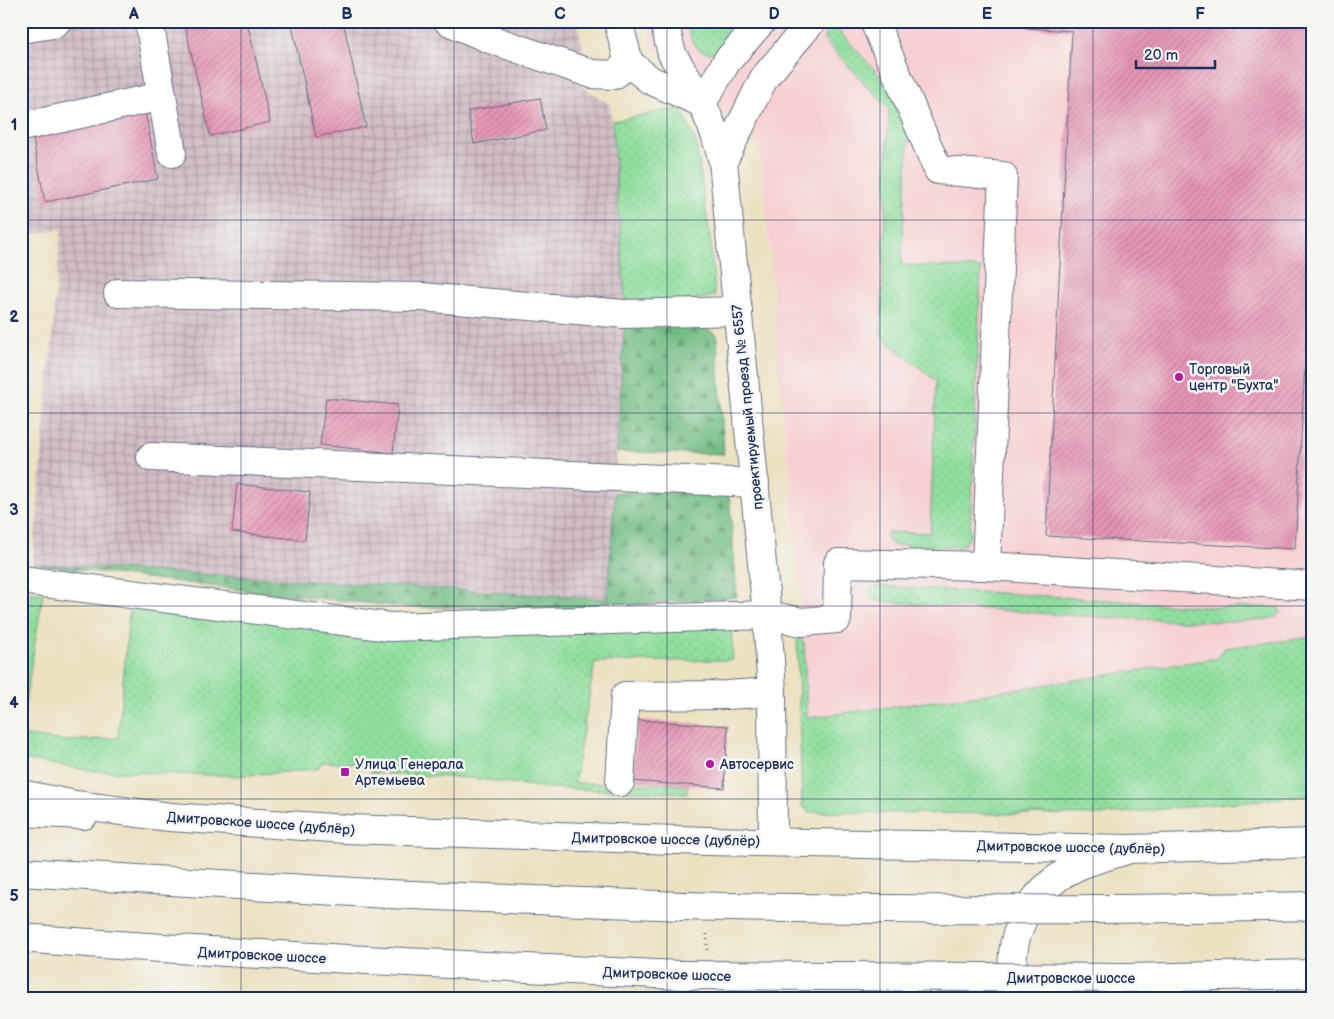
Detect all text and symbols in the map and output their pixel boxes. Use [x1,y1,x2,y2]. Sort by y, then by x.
text: A [128,5,139,24]
text: B [341,5,353,24]
text: C [554,5,566,24]
text: D [768,5,780,24]
text: E [982,5,992,24]
text: F [1195,5,1205,24]
scale bar [1136,38,1215,70]
text: 20 m [1144,46,1178,65]
text: 1 [11,116,17,135]
street label: проектируемый проезд № 6557 [728,303,767,511]
text: 2 [9,308,19,327]
place label: Торговый центр "Бухта" [1189,361,1279,394]
marker: Торговый центр "Бухта" [1173,371,1185,383]
text: 3 [9,501,19,520]
text: 4 [9,694,19,713]
place label: Улица Генерала Артемьева [354,756,465,789]
place label: Автосервис [719,756,794,773]
marker: Автосервис [704,758,716,770]
marker: Улица Генерала Артемьева [339,766,351,778]
street label: Дмитровское шоссе (дублёр) [166,808,356,839]
street label: Дмитровское шоссе (дублёр) [571,829,761,850]
street label: Дмитровское шоссе (дублёр) [976,837,1166,858]
text: 5 [9,887,19,906]
street label: Дмитровское шоссе [197,944,327,967]
street label: Дмитровское шоссе [602,964,732,985]
street label: Дмитровское шоссе [1007,970,1136,987]

